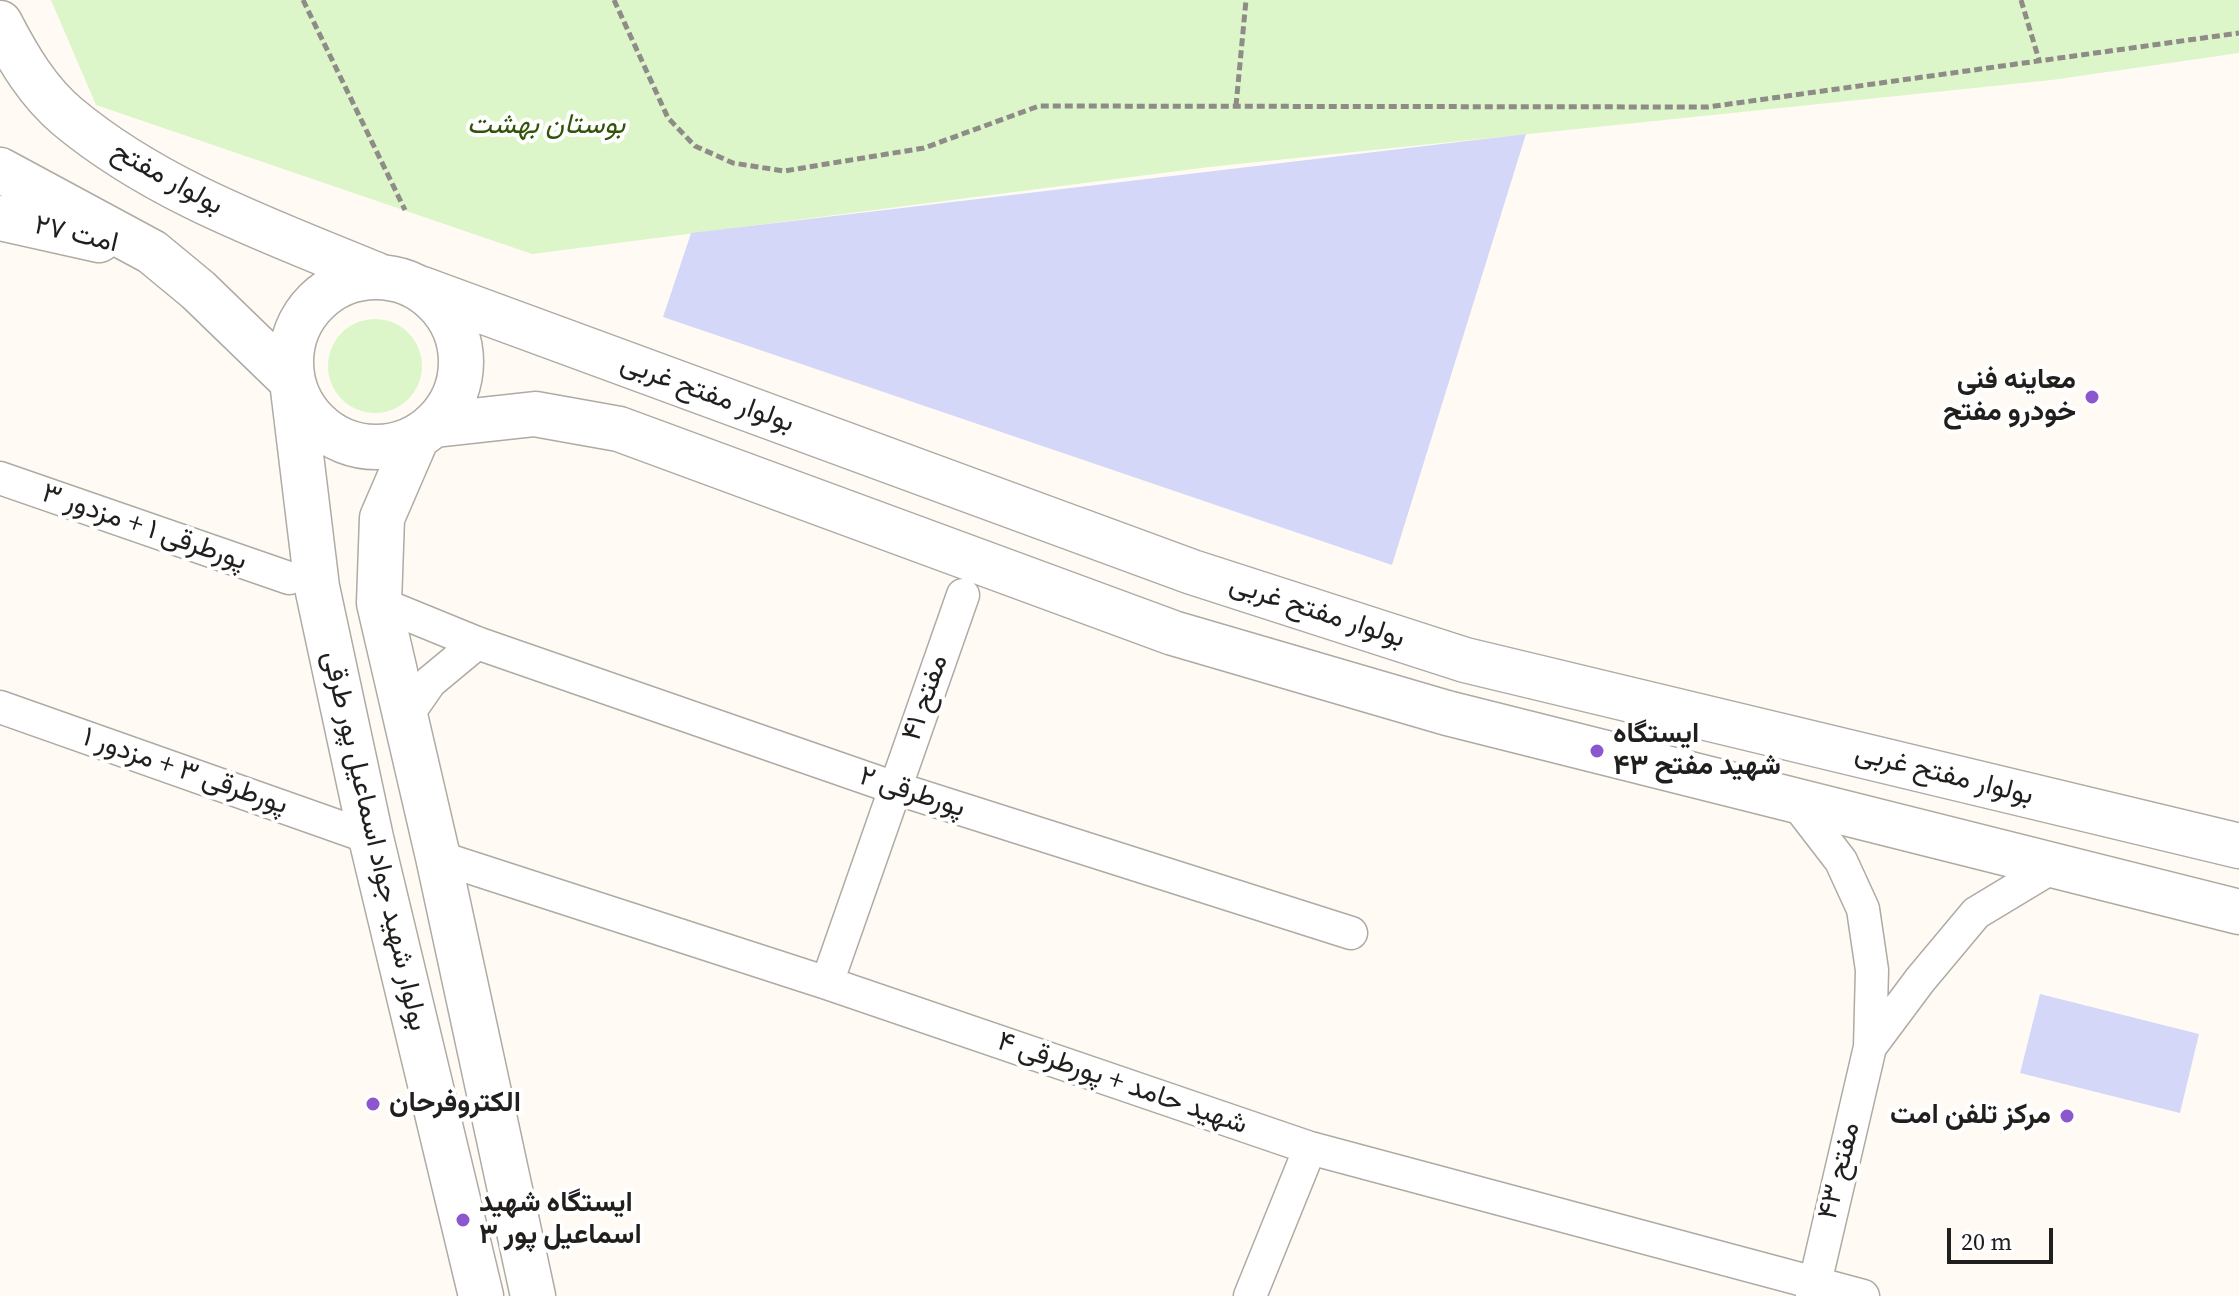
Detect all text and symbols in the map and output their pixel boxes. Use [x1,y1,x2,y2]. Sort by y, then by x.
park label: بوستان بهشت [467,109,625,143]
street label: بولوار مفتح [106,135,228,223]
street label: امت ۲۷ [31,209,121,261]
street label: بولوار مفتح غربی [616,347,798,441]
place label: معاینه فنی خودرو مفتح [1943,364,2076,430]
marker: معاینه فنی خودرو مفتح [2083,388,2101,406]
street label: پورطرقی ۱ + مزدور ۳ [37,477,251,579]
street label: بولوار مفتح غربی [1225,568,1409,656]
street label: بولوار شهید جواد اسماعیل پور طرقی [314,648,434,1034]
street label: مفتح ۴۱ [896,651,956,745]
place label: ایستگاه شهید مفتح ۴۳ [1613,718,1781,784]
street label: پورطرقی ۳ + مزدور ۱ [78,721,292,823]
street label: بولوار مفتح غربی [1852,737,2036,813]
marker: ایستگاه شهید مفتح ۴۳ [1588,742,1606,760]
street label: پورطرقی ۲ [855,760,969,826]
street label: شهید حامد + پورطرقی ۴ [993,1025,1251,1143]
place label: الکتروفرحان [389,1087,521,1121]
marker: الکتروفرحان [364,1095,382,1113]
place label: مرکز تلفن امت [1890,1099,2051,1133]
marker: مرکز تلفن امت [2058,1107,2076,1125]
street label: مفتح ۴۳ [1812,1119,1868,1223]
place label: ایستگاه شهید اسماعیل پور ۳ [479,1187,642,1253]
marker: ایستگاه شهید اسماعیل پور ۳ [454,1211,472,1229]
scale bar [1951,1212,2057,1262]
text: 20 m [1961,1225,2012,1258]

